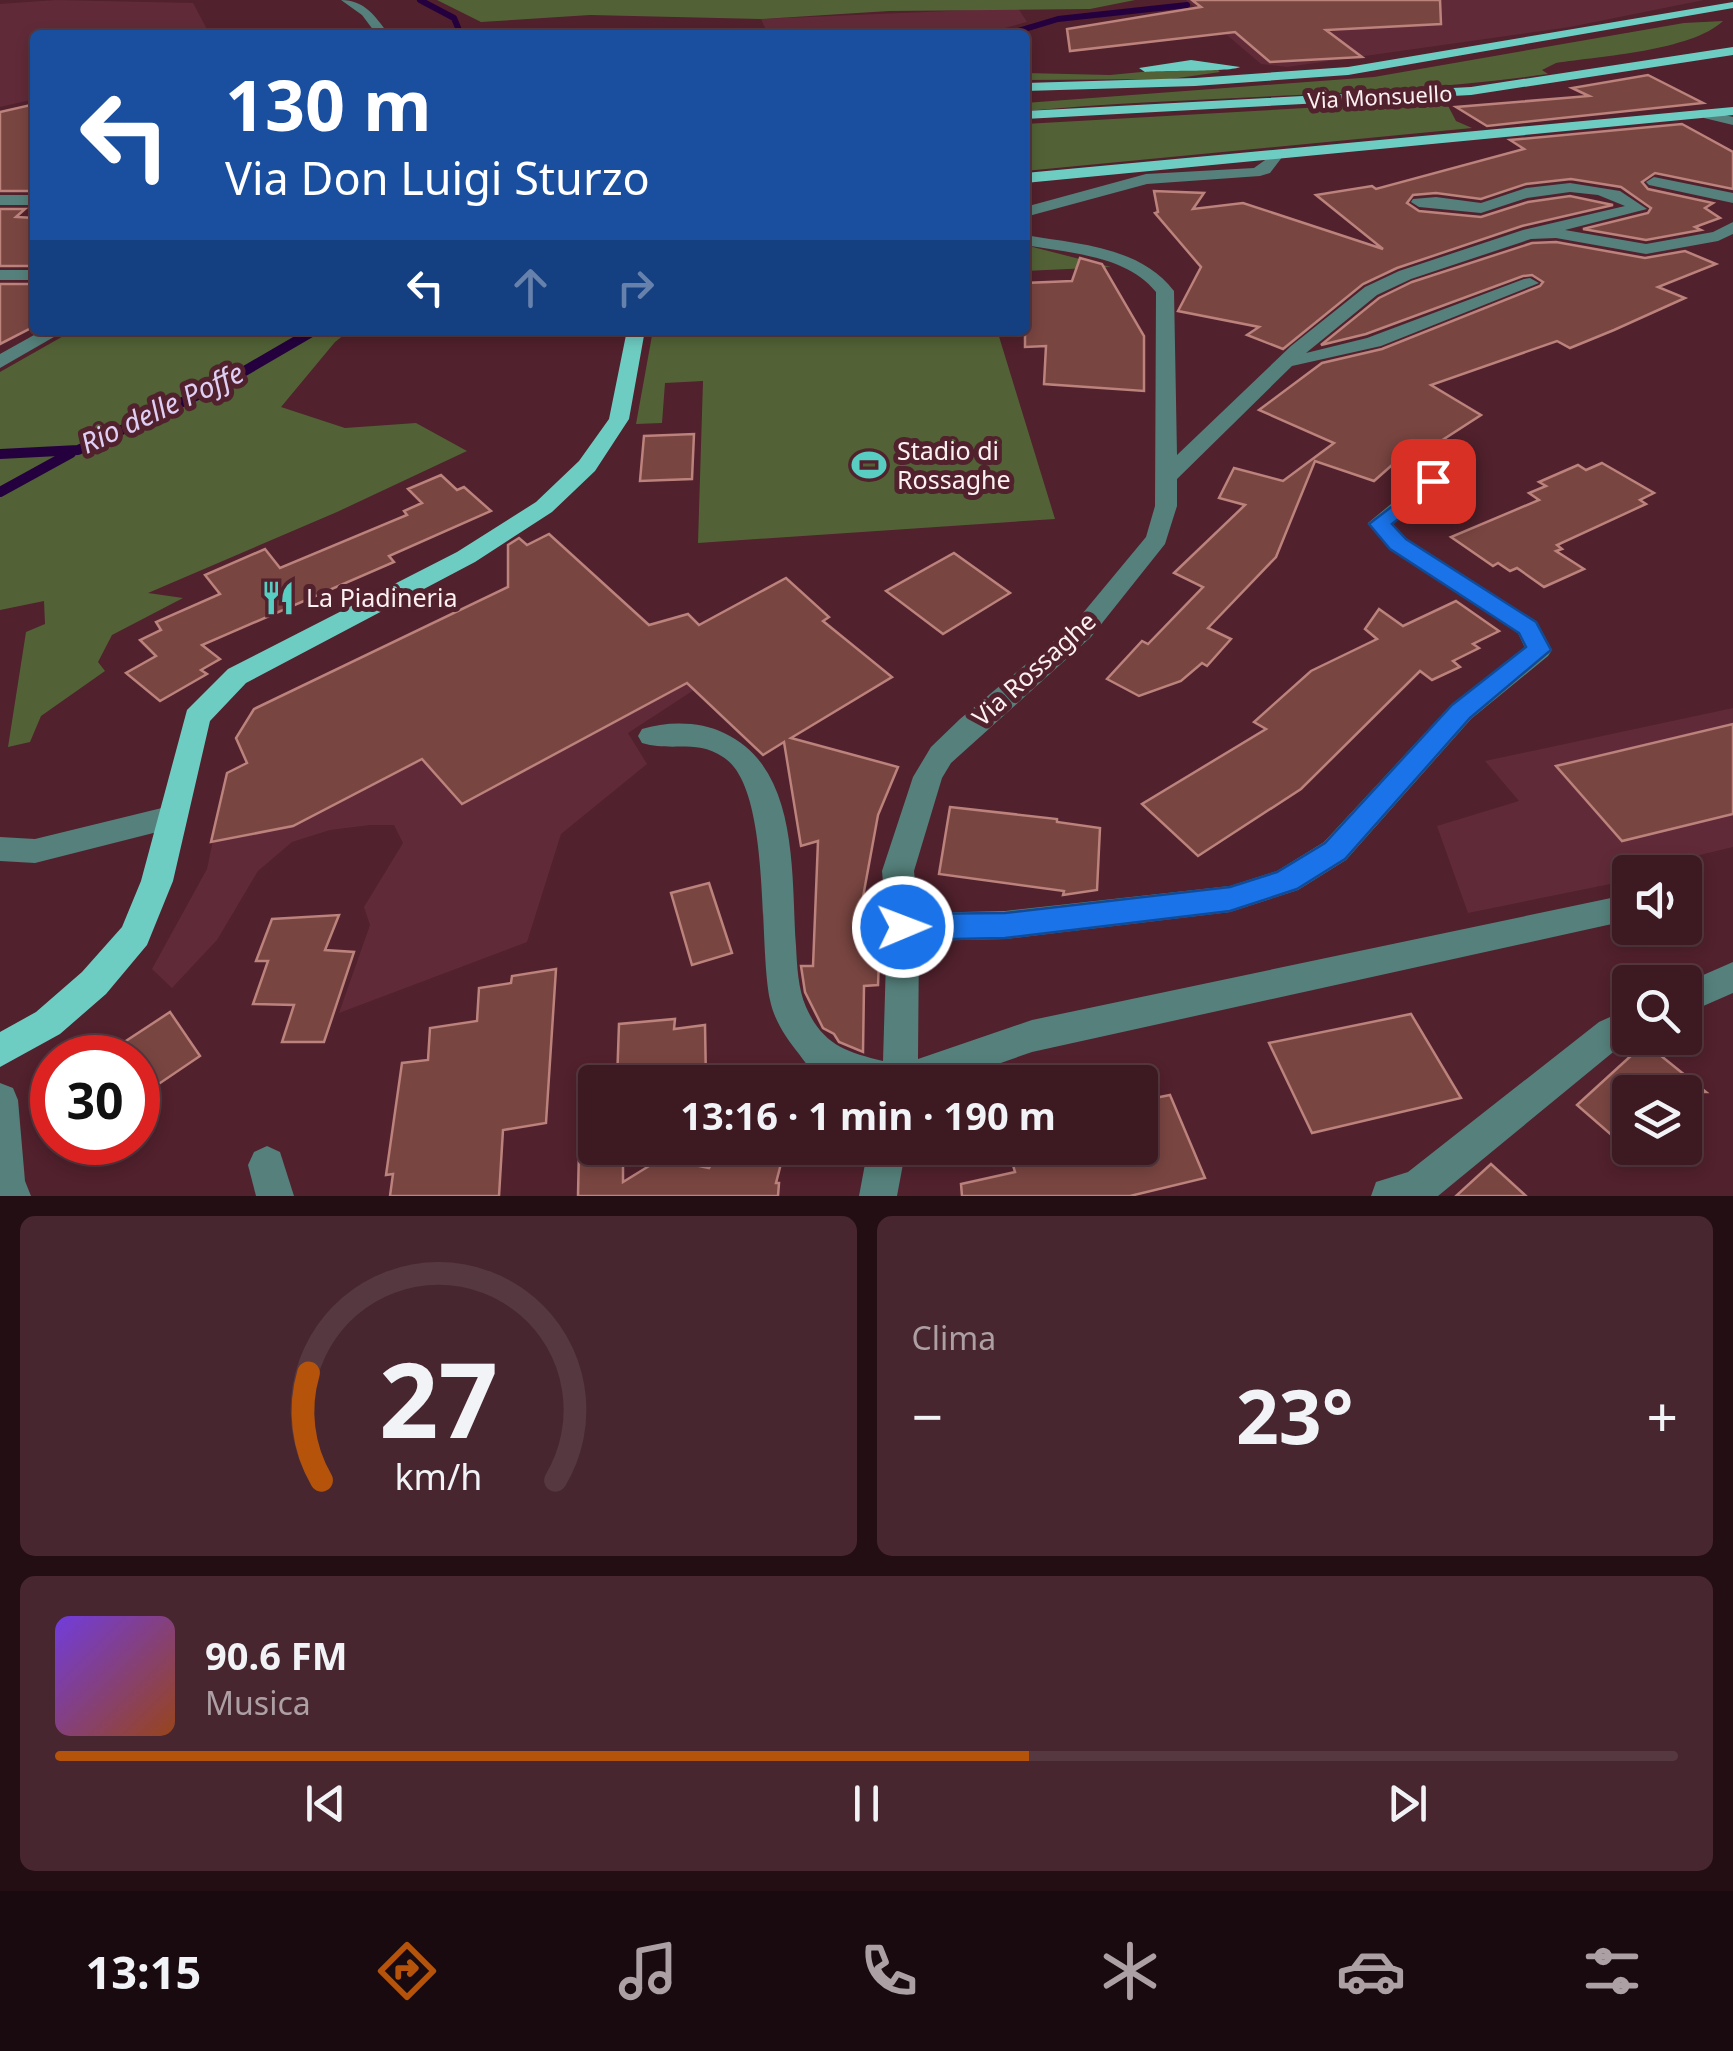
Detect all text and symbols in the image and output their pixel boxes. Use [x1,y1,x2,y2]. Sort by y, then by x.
text: 130 m [225,56,432,152]
icon: left [60,70,190,200]
street label: Via Monsuello [1307,77,1453,115]
text: Via Don Luigi Sturzo [225,147,650,208]
icon: left [398,260,453,315]
icon: ahead [503,260,558,315]
icon: right [608,260,663,315]
water label: Rio delle Poffe [74,353,249,461]
place label: Stadio di Rossaghe [897,433,1011,496]
pin [1391,439,1476,524]
sports icon: Stadio di Rossaghe [850,446,888,484]
icon: arrive [1406,454,1461,509]
restaurant icon: La Piadineria [259,579,297,617]
place label: La Piadineria [306,580,457,614]
street label: Via Rossaghe [964,604,1103,733]
map controls [1612,855,1702,1165]
button: sound [1612,855,1702,945]
position arrow [851,875,955,979]
button: search [1612,965,1702,1055]
speed limit sign: 30 [30,1035,160,1165]
button: layers [1612,1075,1702,1165]
text: 13:16 · 1 min · 190 m [680,1089,1056,1141]
text: Clima [912,1316,996,1359]
text: 27 [379,1327,498,1468]
text: 23° [1236,1364,1354,1466]
text: − [912,1378,943,1453]
text: + [1647,1378,1678,1453]
text: km/h [394,1452,482,1500]
text: 90.6 FM [205,1629,347,1681]
text: Musica [205,1681,311,1724]
icon: previous [298,1776,353,1831]
icon: pause [839,1776,894,1831]
icon: next [1380,1776,1435,1831]
icon: directions [372,1936,442,2006]
icon: music [613,1936,683,2006]
icon: phone [854,1936,924,2006]
icon: climate [1095,1936,1165,2006]
icon: car [1336,1936,1406,2006]
icon: filters [1577,1936,1647,2006]
text: 13:15 [86,1941,201,2002]

